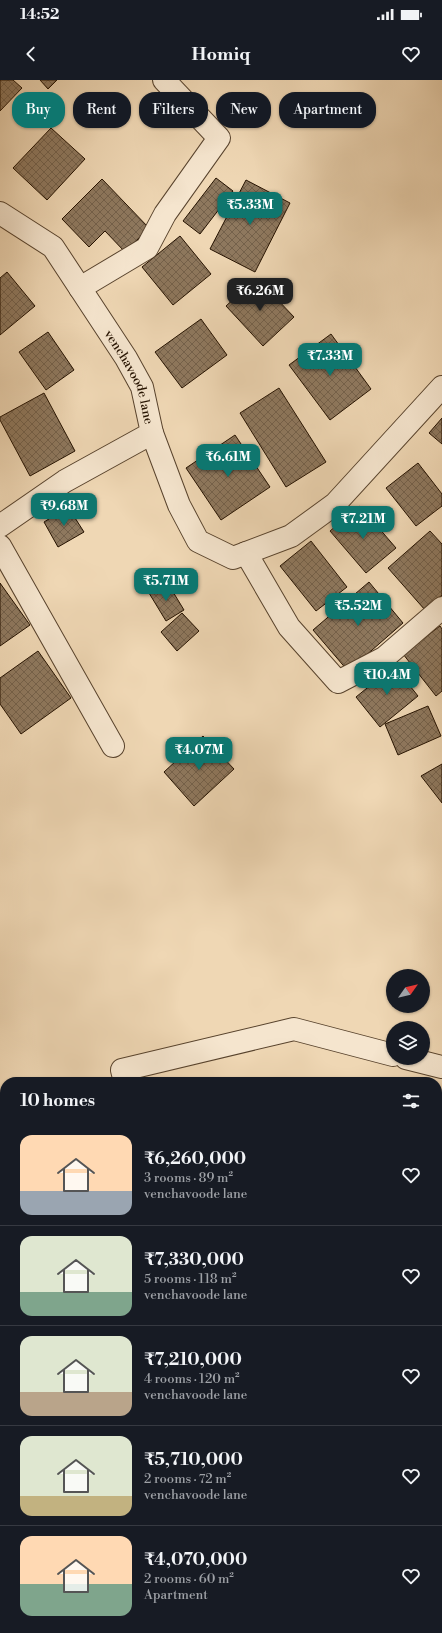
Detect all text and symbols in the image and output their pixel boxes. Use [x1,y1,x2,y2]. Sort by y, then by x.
text: 14:52 [20,5,59,24]
icon: back [20,43,42,65]
text: Homiq [192,43,250,66]
icon: heart [400,43,422,65]
chip: Buy [12,92,65,128]
chip: Rent [73,92,131,128]
chip: Filters [139,92,208,128]
chip: New [216,92,271,128]
chip: Apartment [279,92,376,128]
pin: ₹5.33M [217,192,283,226]
text: ₹5.33M [226,197,274,213]
pin: ₹6.26M [227,278,293,312]
text: ₹6.26M [236,283,284,299]
street label: venchavoode lane [100,326,157,426]
pin: ₹7.33M [297,343,363,377]
text: ₹7.33M [307,348,353,364]
pin: ₹6.61M [195,444,261,478]
text: ₹6.61M [205,449,251,465]
pin: ₹9.68M [31,493,97,527]
text: ₹9.68M [40,498,88,514]
pin: ₹7.21M [330,506,396,540]
text: ₹7.21M [340,511,386,527]
pin: ₹5.71M [133,568,199,602]
text: ₹5.71M [143,573,189,589]
pin: ₹5.52M [325,593,391,627]
text: ₹5.52M [334,598,382,614]
pin: ₹10.4M [354,662,420,696]
text: ₹10.4M [363,667,411,683]
pin: ₹4.07M [166,737,232,771]
text: ₹4.07M [174,742,224,758]
north arrow [386,969,430,1013]
map controls [386,969,430,1065]
button: layers [386,1021,430,1065]
text: 10 homes [20,1090,95,1112]
icon: filters [400,1090,422,1112]
text: ₹6,260,000 [144,1148,246,1170]
icon: home [52,1151,100,1199]
icon: heart [400,1164,422,1186]
text: 3 rooms · 89 m² [144,1170,233,1186]
text: venchavoode lane [144,1186,247,1202]
text: ₹7,330,000 [144,1249,244,1271]
icon: home [52,1252,100,1300]
icon: heart [400,1265,422,1287]
text: 5 rooms · 118 m² [144,1271,236,1287]
text: venchavoode lane [144,1287,247,1303]
text: ₹7,210,000 [144,1349,242,1371]
icon: home [52,1352,100,1400]
icon: heart [400,1365,422,1387]
text: 4 rooms · 120 m² [144,1371,240,1387]
text: venchavoode lane [144,1387,247,1403]
text: ₹5,710,000 [144,1449,243,1471]
icon: home [52,1452,100,1500]
icon: heart [400,1465,422,1487]
text: 2 rooms · 72 m² [144,1471,231,1487]
text: venchavoode lane [144,1487,247,1503]
text: ₹4,070,000 [144,1549,247,1571]
icon: home [52,1552,100,1600]
icon: heart [400,1565,422,1587]
text: 2 rooms · 60 m² [144,1571,234,1587]
text: Apartment [144,1587,208,1603]

